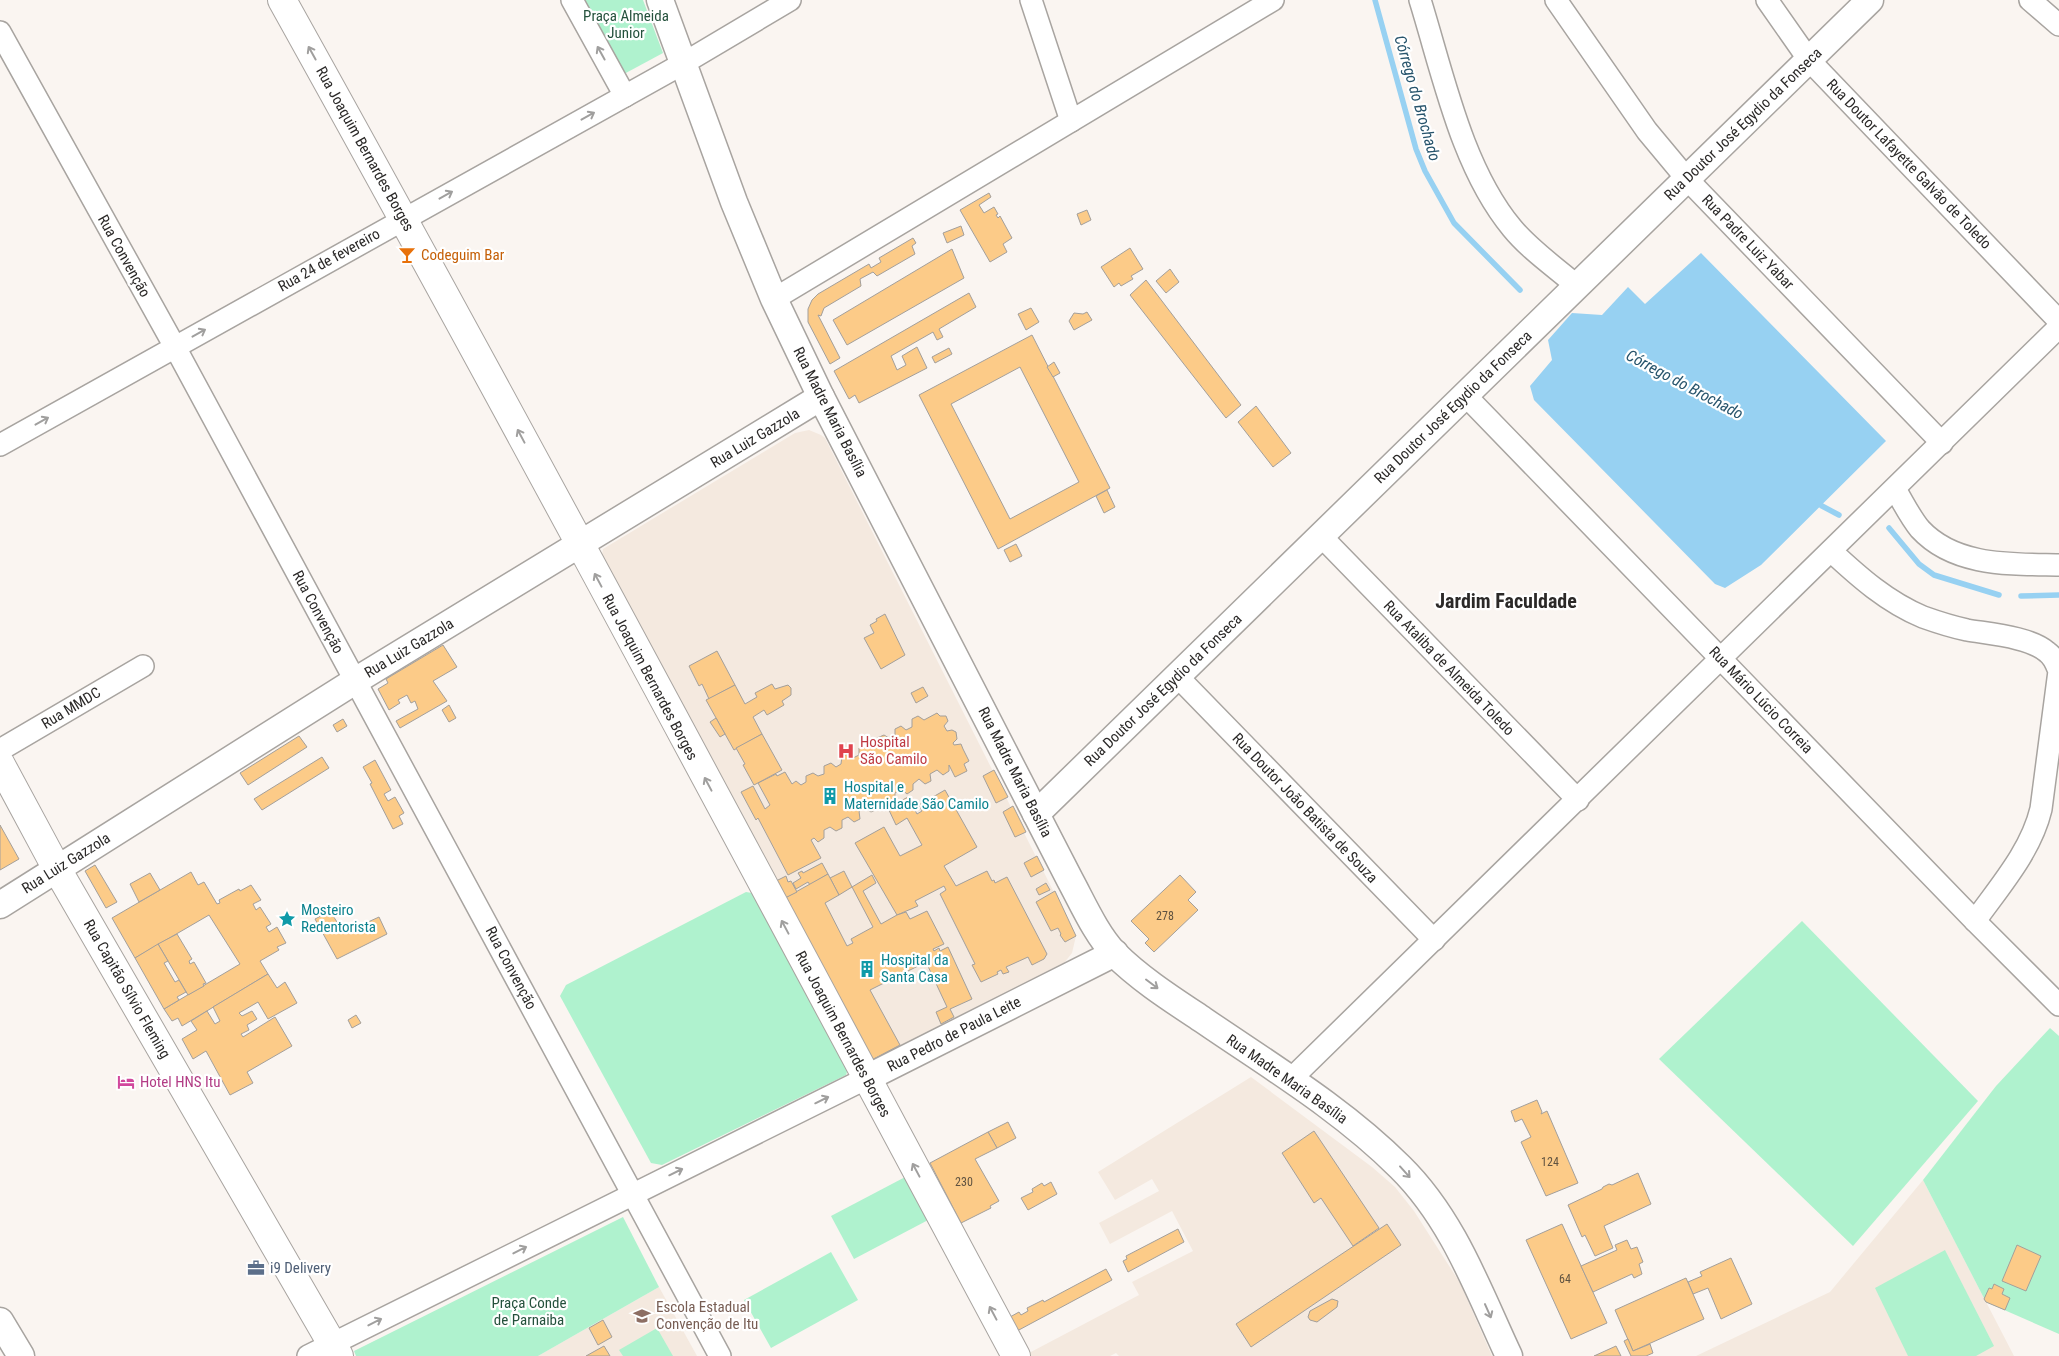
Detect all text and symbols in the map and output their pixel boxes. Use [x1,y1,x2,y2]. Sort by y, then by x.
park label: Praça Almeida Junior [583,7,669,42]
water label: Córrego do Brochado [1390,33,1445,163]
street label: Rua Doutor José Egydio da Fonseca [1661,44,1825,204]
one-way arrow [596,46,606,61]
one-way arrow [306,47,316,61]
street label: Rua Joaquim Bernardes Borges [312,63,418,235]
street label: Rua Doutor Lafayette Galvão de Toledo [1823,75,1995,253]
one-way arrow [581,111,596,121]
one-way arrow [438,189,453,199]
street label: Rua Padre Luiz Yabar [1698,191,1798,293]
street label: Rua Convenção [94,212,154,300]
street label: Rua 24 de fevereiro [275,225,383,295]
bar icon: Codeguim Bar [397,245,417,265]
place label: Codeguim Bar [421,246,505,264]
street label: Rua Doutor José Egydio da Fonseca [1371,327,1535,487]
one-way arrow [192,328,207,338]
street label: Rua Madre Maria Basília [789,344,871,480]
water label: Córrego do Brochado [1623,346,1747,423]
street label: Rua Luiz Gazzola [707,404,803,472]
one-way arrow [35,416,50,426]
one-way arrow [516,429,526,444]
street label: Rua Convenção [289,567,347,657]
one-way arrow [593,572,603,587]
district label: Jardim Faculdade [1435,589,1577,613]
street label: Rua Joaquim Bernardes Borges [598,591,702,763]
street label: Rua Ataliba de Almeida Toledo [1380,597,1518,739]
street label: Rua Doutor José Egydio da Fonseca [1081,610,1245,770]
street label: Rua Luiz Gazzola [361,614,457,682]
street label: Rua Mário Lúcio Correia [1705,643,1817,757]
street label: Rua MMDC [38,683,104,733]
street label: Rua Madre Maria Basília [974,704,1056,840]
street label: Rua Doutor João Batista de Souza [1229,729,1381,887]
place label: Hospital São Camilo [860,733,927,768]
hospital icon: Hospital São Camilo [836,741,856,761]
one-way arrow [703,777,713,792]
place label: Hospital e Maternidade São Camilo [844,778,989,813]
building icon: Hospital e Maternidade São Camilo [820,786,840,806]
street label: Rua Luiz Gazzola [19,829,113,897]
place label: Mosteiro Redentorista [301,901,376,936]
place icon: Mosteiro Redentorista [277,909,297,929]
house number: 278 [1156,909,1174,923]
street label: Rua Capitão Sílvio Fleming [80,916,174,1062]
one-way arrow [780,920,790,935]
street label: Rua Convenção [482,923,540,1013]
street label: Rua Joaquim Bernardes Borges [791,948,895,1120]
place label: Hospital da Santa Casa [881,951,949,986]
building icon: Hospital da Santa Casa [857,959,877,979]
one-way arrow [1145,979,1159,989]
street label: Rua Pedro de Paula Leite [884,992,1024,1076]
street label: Rua Madre Maria Basília [1223,1030,1351,1128]
hotel icon: Hotel HNS Itu [116,1072,136,1092]
place label: Hotel HNS Itu [140,1073,220,1091]
one-way arrow [814,1095,829,1104]
house number: 124 [1541,1155,1559,1169]
one-way arrow [911,1163,920,1178]
one-way arrow [1399,1166,1411,1179]
one-way arrow [668,1167,683,1176]
house number: 230 [955,1175,973,1189]
one-way arrow [513,1244,528,1254]
office icon: i9 Delivery [246,1258,266,1278]
place label: i9 Delivery [270,1259,331,1277]
house number: 64 [1559,1272,1571,1286]
park label: Praça Conde de Parnaiba [491,1294,567,1329]
place label: Escola Estadual Convenção de Itu [656,1298,758,1333]
one-way arrow [1484,1303,1493,1318]
school or university icon: Escola Estadual Convenção de Itu [632,1306,652,1326]
one-way arrow [988,1306,997,1321]
one-way arrow [367,1317,382,1326]

